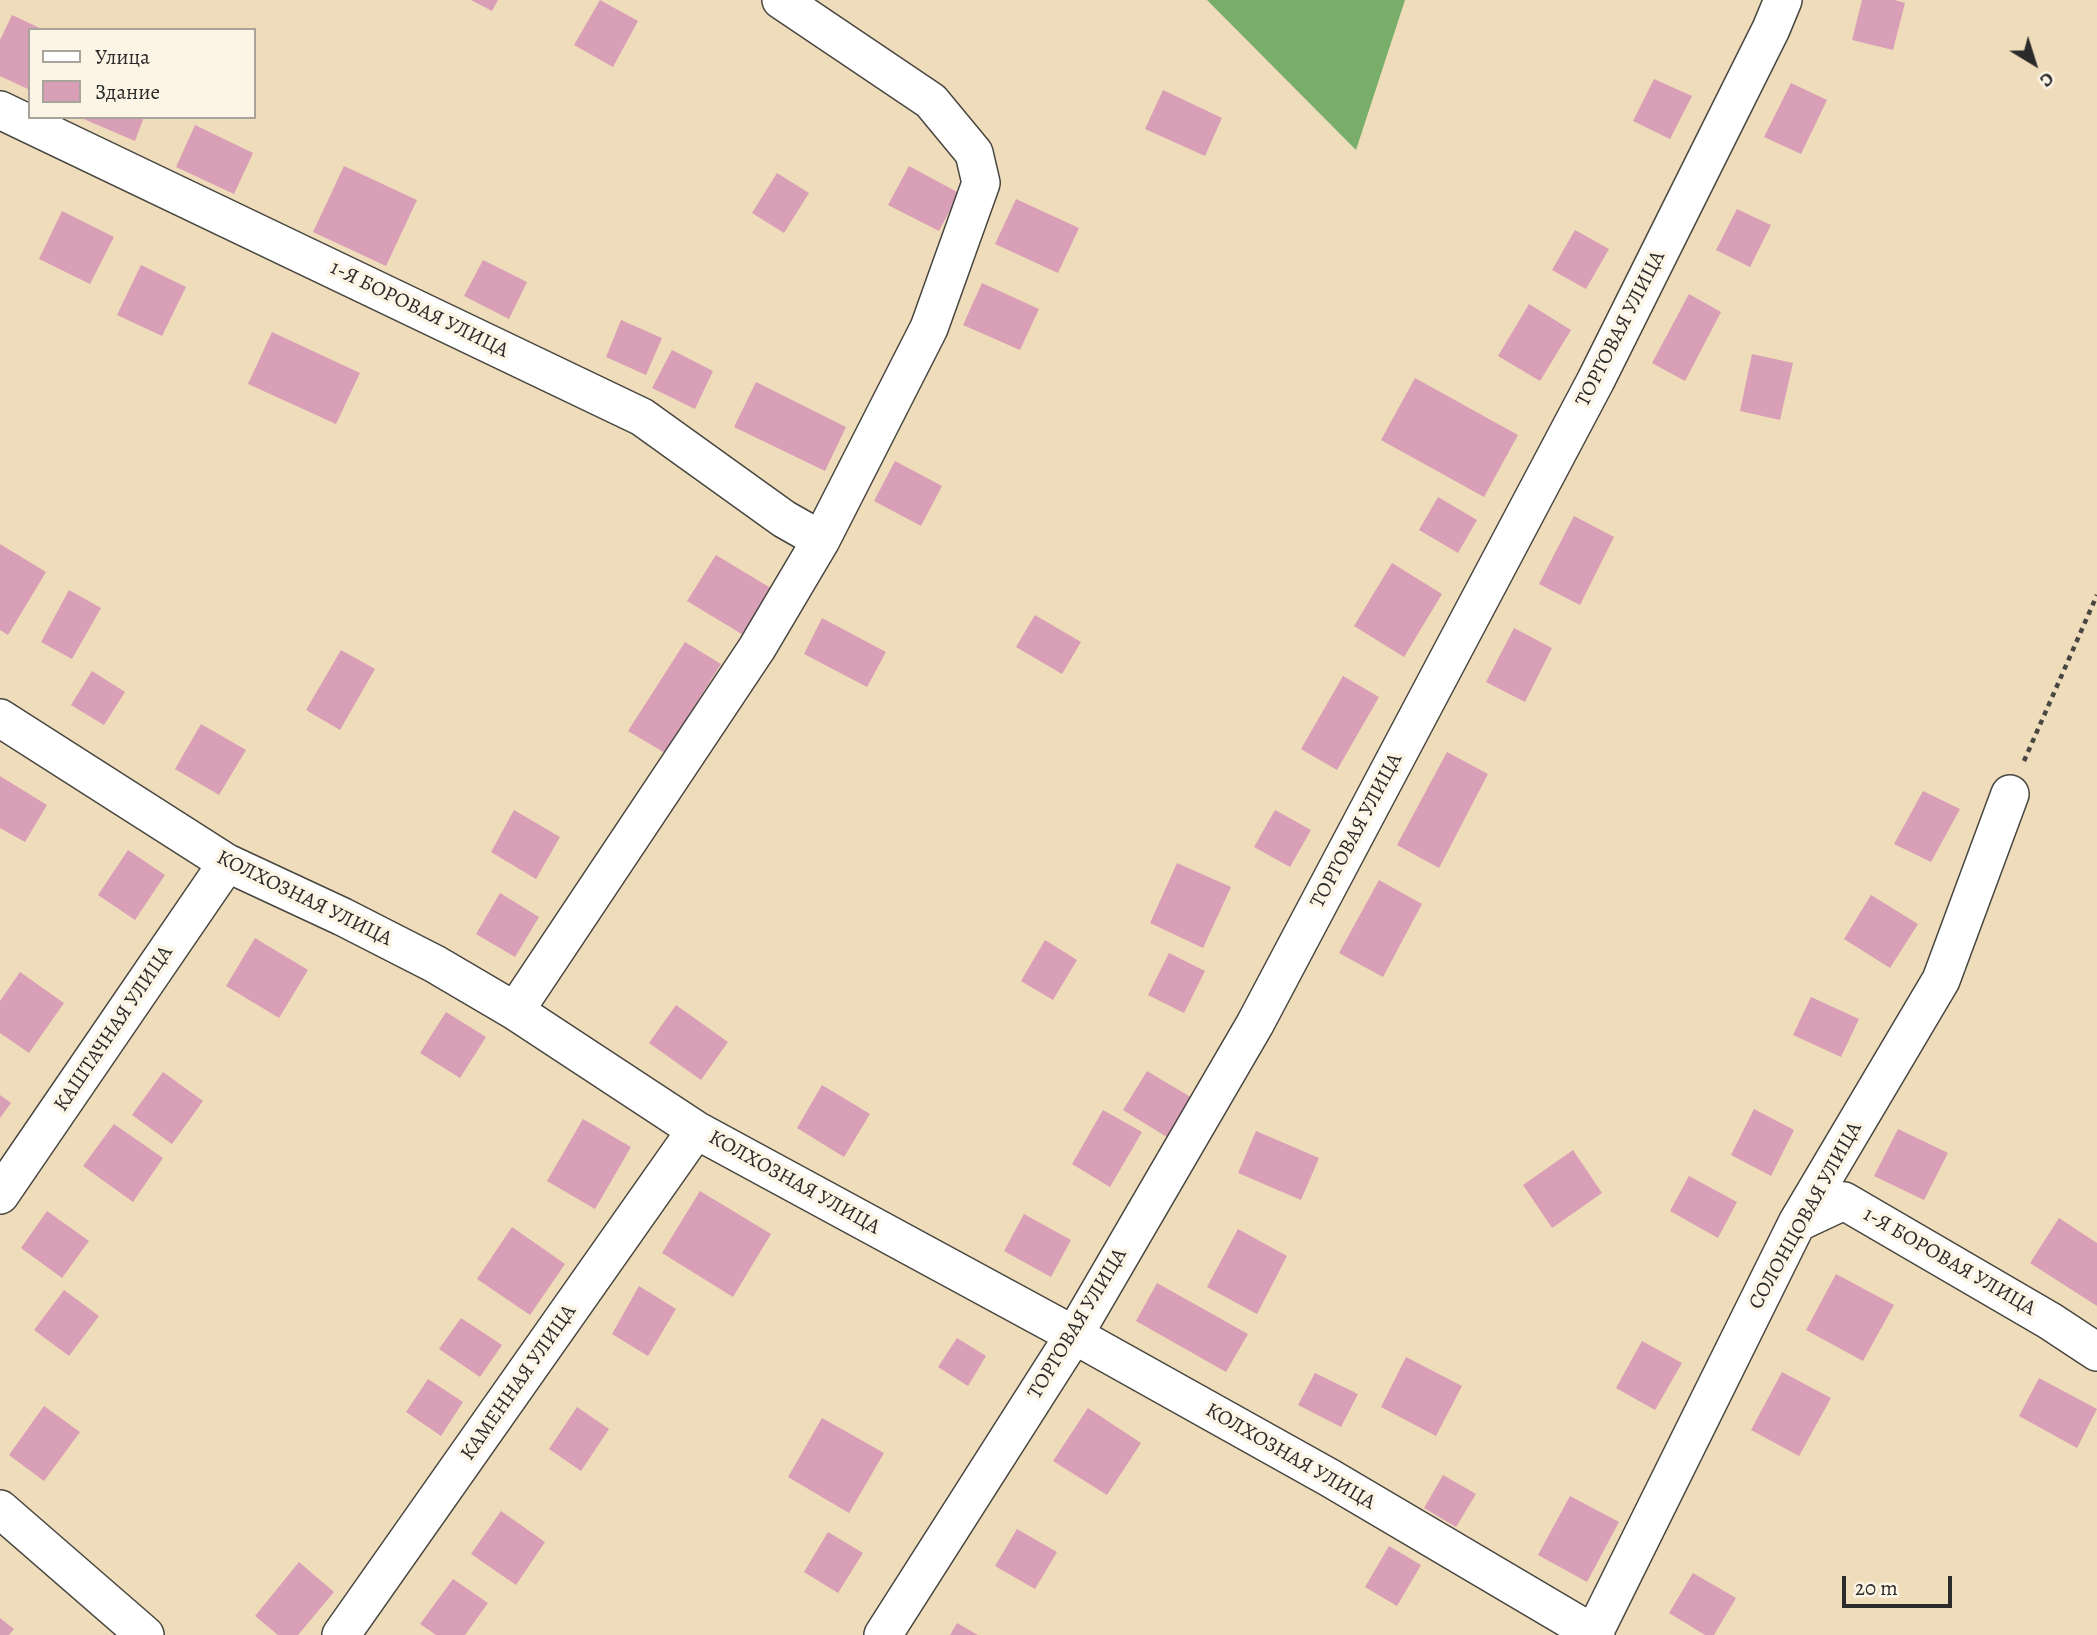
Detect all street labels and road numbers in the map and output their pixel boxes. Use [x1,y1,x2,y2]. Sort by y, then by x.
street label: ТОРГОВАЯ УЛИЦА [1571,247,1671,411]
street label: 1-Я БОРОВАЯ УЛИЦА [326,256,512,364]
street label: ТОРГОВАЯ УЛИЦА [1306,749,1408,913]
street label: КОЛХОЗНАЯ УЛИЦА [212,846,396,952]
street label: КАШТАЧНАЯ УЛИЦА [49,941,179,1117]
street label: СОЛОНЦОВАЯ УЛИЦА [1744,1118,1868,1314]
street label: КОЛХОЗНАЯ УЛИЦА [704,1125,884,1241]
street label: 1-Я БОРОВАЯ УЛИЦА [1858,1202,2040,1322]
street label: ТОРГОВАЯ УЛИЦА [1023,1244,1133,1404]
street label: КАМЕННАЯ УЛИЦА [456,1300,582,1466]
street label: КОЛХОЗНАЯ УЛИЦА [1201,1398,1379,1516]

